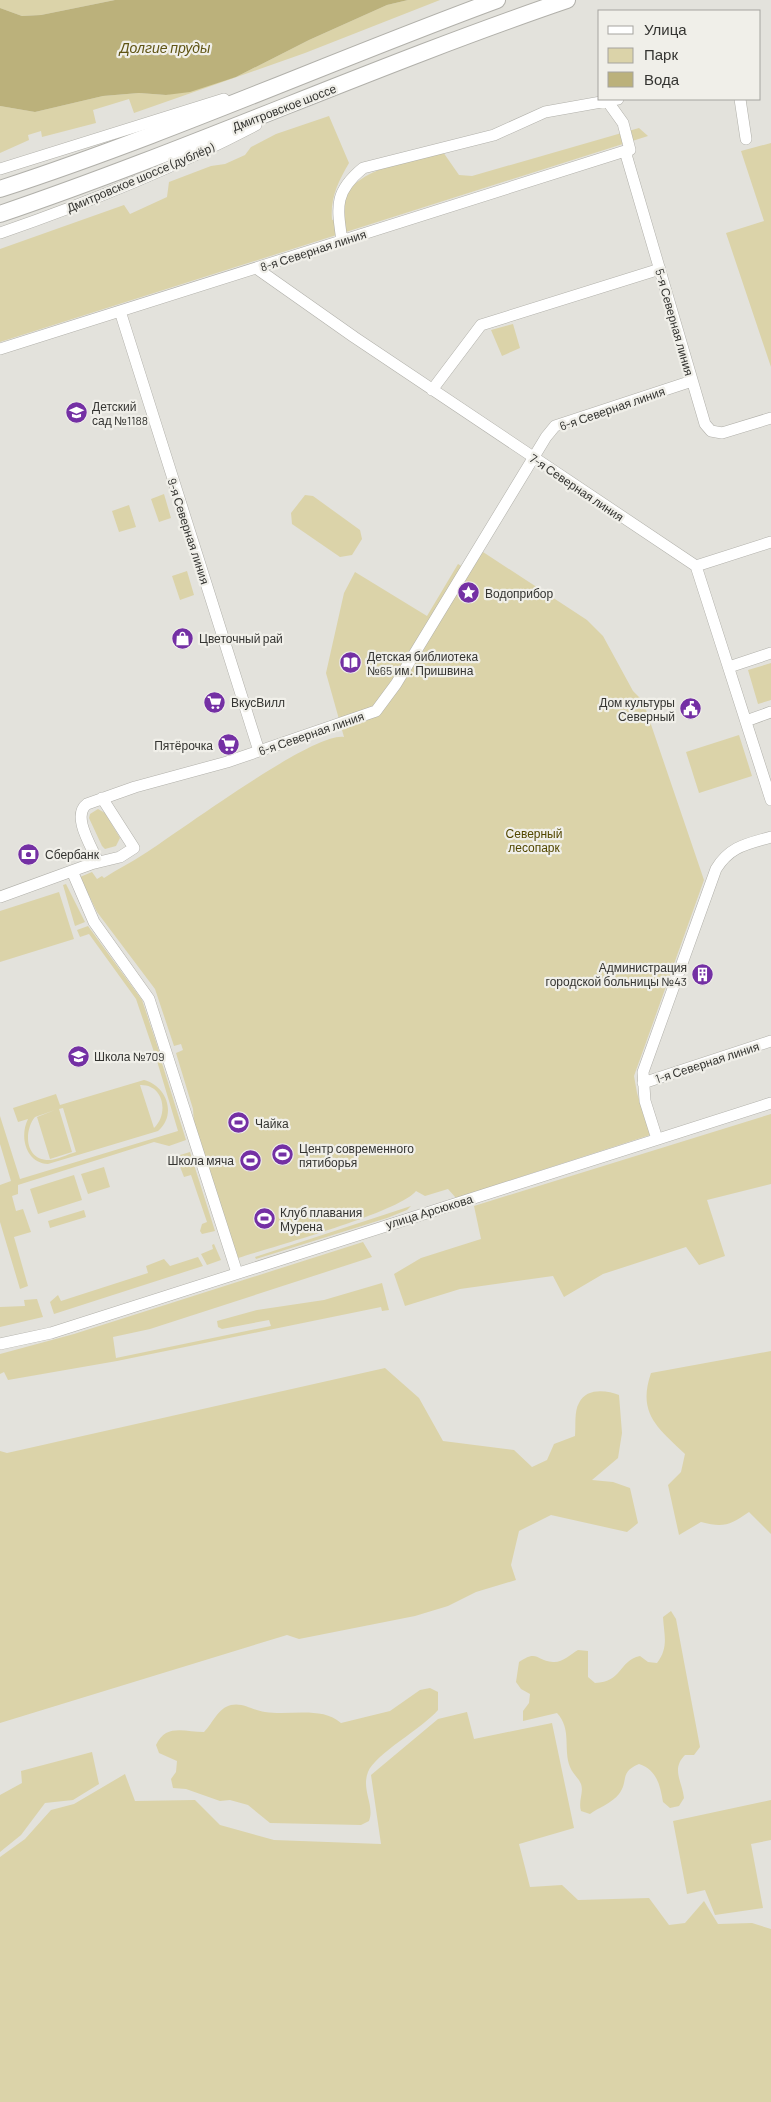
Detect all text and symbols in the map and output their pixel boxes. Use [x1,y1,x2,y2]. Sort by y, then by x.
legend [598,10,761,100]
text: Улица [644,20,687,38]
water label: Долгие пруды [118,39,211,56]
text: Парк [644,45,678,63]
text: Вода [644,70,680,88]
street label: Дмитровское шоссе [230,81,339,134]
street label: Дмитровское шоссе (дублёр) [64,139,217,215]
street label: 8-я Северная линия [258,226,368,275]
street label: 5-я Северная линия [652,267,697,377]
street label: 6-я Северная линия [557,383,667,434]
place label: Детский сад №1188 [92,399,148,428]
school or university icon: Детский сад №1188 [64,401,88,425]
street label: 7-я Северная линия [527,450,626,524]
street label: 9-я Северная линия [164,476,213,586]
place icon: Водоприбор [457,581,481,605]
place label: Водоприбор [485,586,554,601]
shop icon: Цветочный рай [171,626,195,650]
place label: Цветочный рай [199,631,283,646]
place label: Детская библиотека №65 им. Пришвина [367,649,478,678]
library icon: Детская библиотека №65 им. Пришвина [339,651,363,675]
supermarket icon: ВкусВилл [203,690,227,714]
place label: ВкусВилл [231,695,285,710]
place label: Дом культуры Северный [599,695,675,724]
public building icon: Дом культуры Северный [679,697,703,721]
street label: 6-я Северная линия [256,708,366,759]
supermarket icon: Пятёрочка [217,733,241,757]
place label: Пятёрочка [154,738,213,753]
park label: Северный лесопарк [506,826,562,855]
bank icon: Сбербанк [17,842,41,866]
place label: Сбербанк [45,847,100,862]
place label: Администрация городской больницы №43 [546,960,687,989]
building icon: Администрация городской больницы №43 [691,962,715,986]
street label: 1-я Северная линия [653,1039,761,1086]
school or university icon: Школа №709 [66,1044,90,1068]
place label: Школа №709 [94,1049,164,1063]
sports icon: Чайка [227,1111,251,1135]
place label: Чайка [255,1116,289,1130]
place label: Центр современного пятиборья [299,1141,414,1170]
sports icon: Центр современного пятиборья [271,1143,295,1167]
sports icon: Школа мяча [238,1148,262,1172]
place label: Школа мяча [167,1153,234,1167]
street label: улица Арсюкова [384,1191,475,1232]
place label: Клуб плавания Мурена [280,1205,362,1234]
sports icon: Клуб плавания Мурена [252,1207,276,1231]

